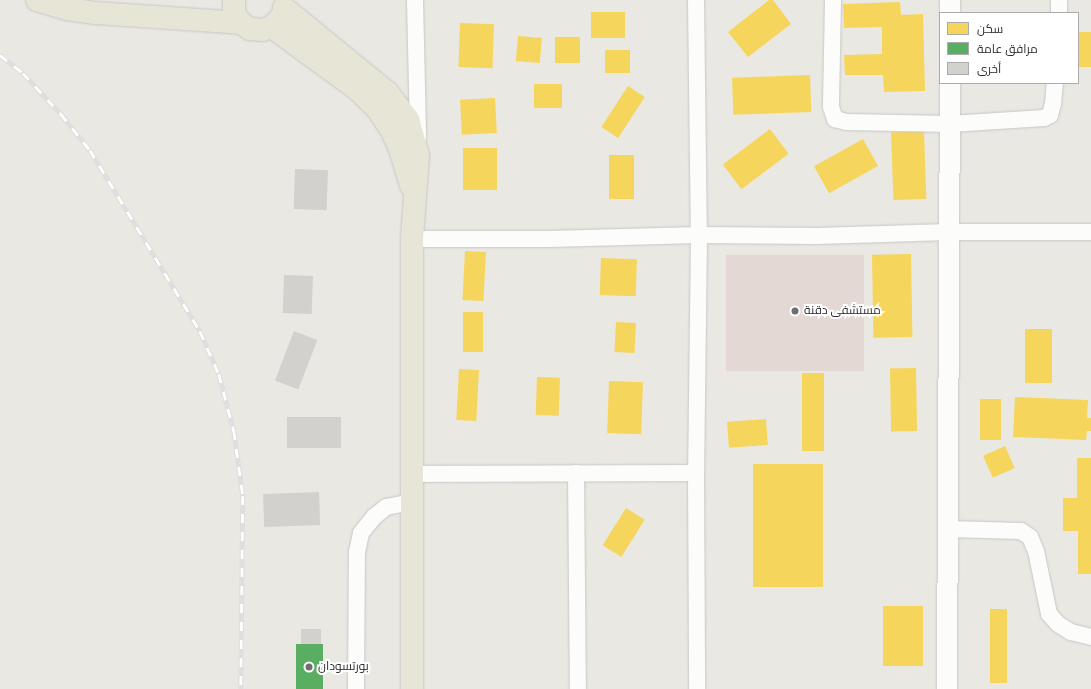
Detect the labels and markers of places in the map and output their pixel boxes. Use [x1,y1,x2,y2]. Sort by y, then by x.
place label: مستشفى دقنة [804,304,881,318]
marker: مستشفى دقنة [789,305,801,317]
place label: بورتسودان [318,660,369,674]
marker: بورتسودان [303,661,315,673]

